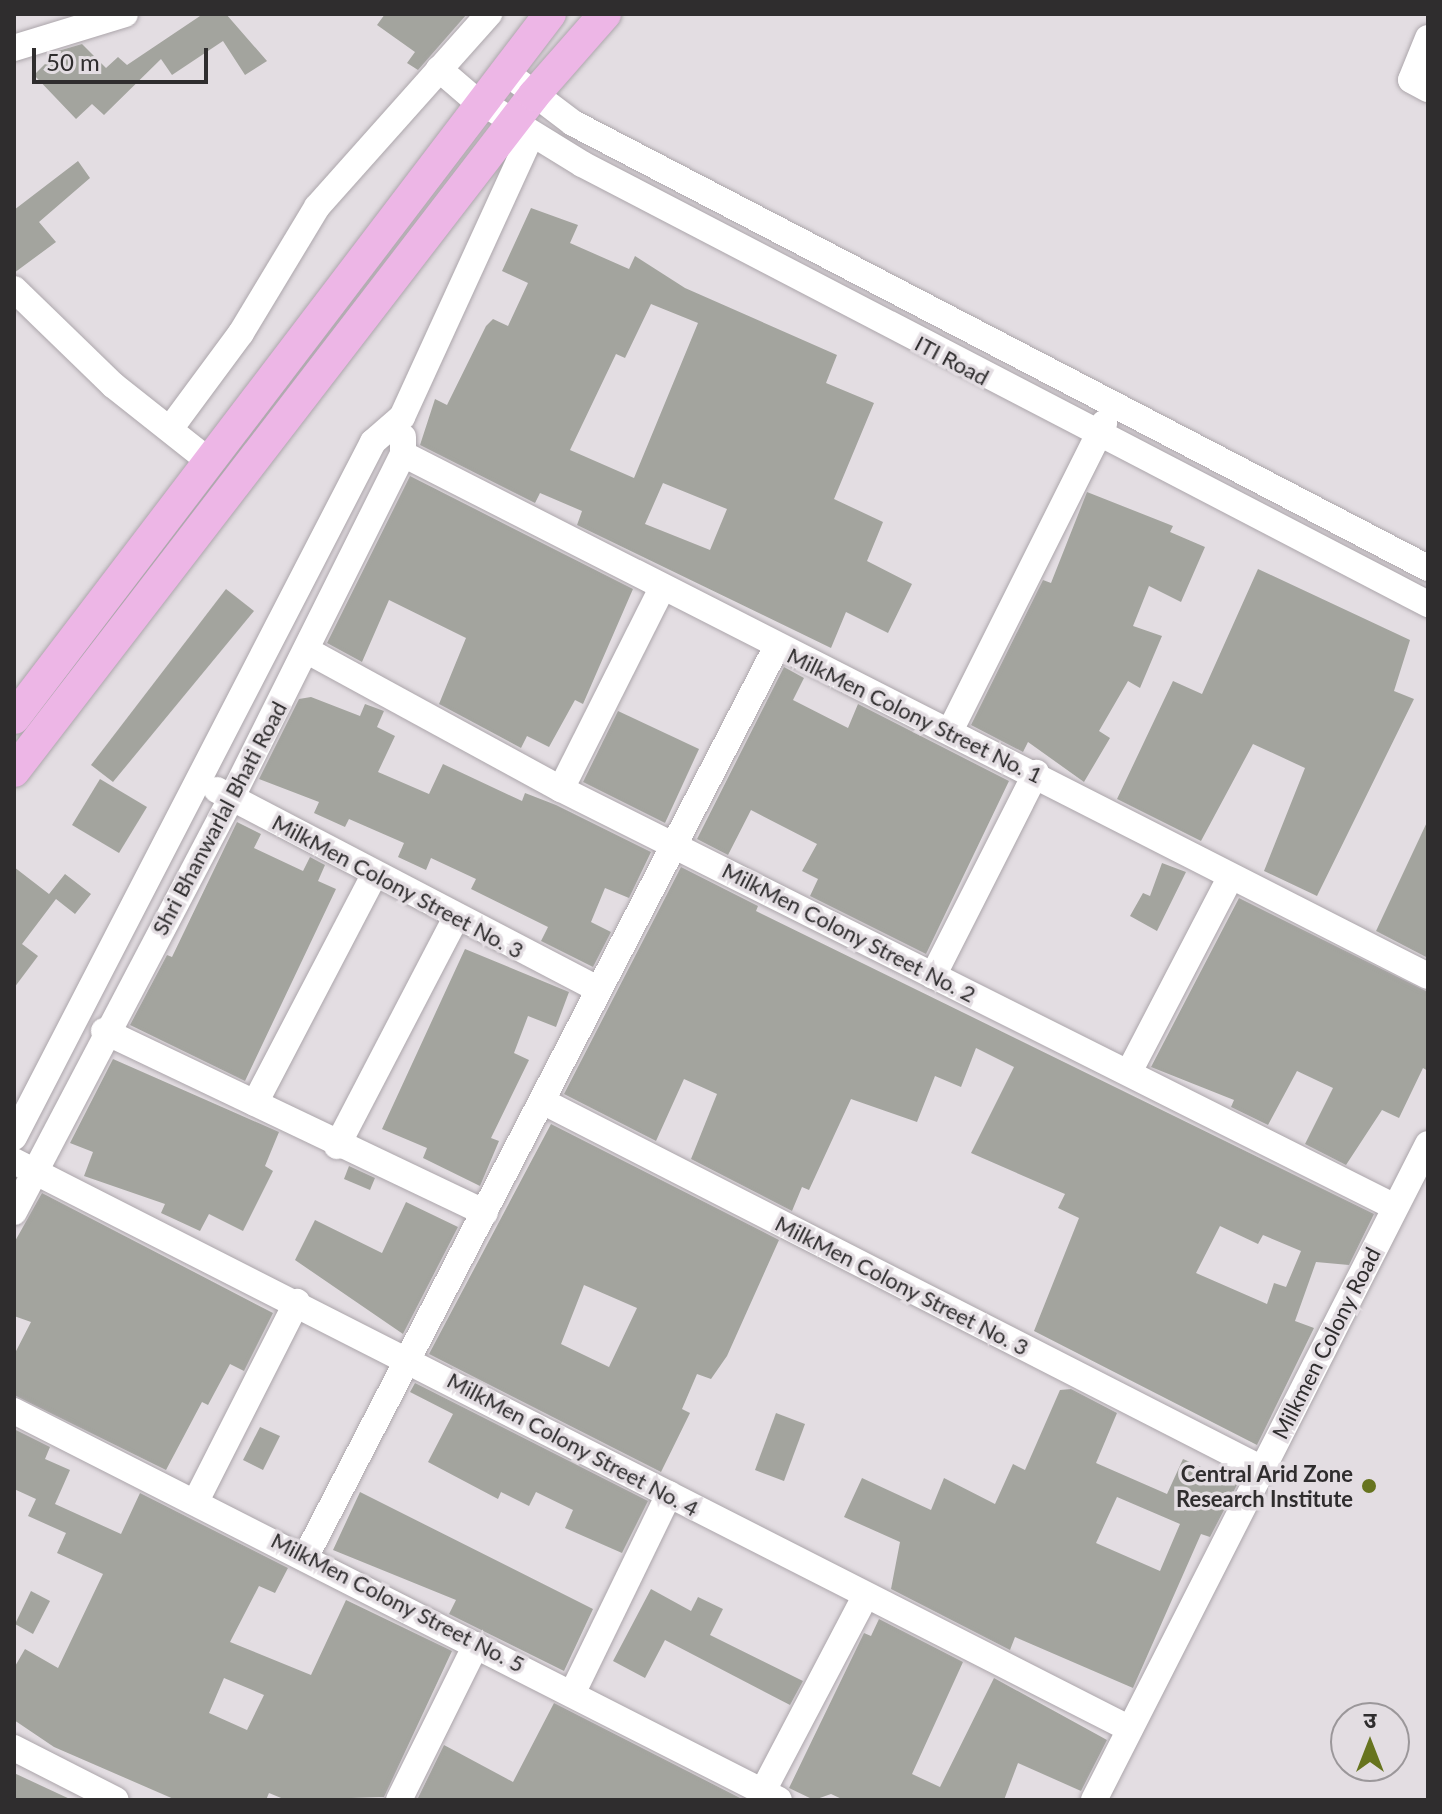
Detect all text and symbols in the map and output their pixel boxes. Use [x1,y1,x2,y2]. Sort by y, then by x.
scale bar [36,32,212,82]
text: 50 m [46,47,100,76]
street label: ITI Road [911,330,993,390]
street label: MilkMen Colony Street No. 1 [783,642,1047,788]
street label: Shri Bhanwarlal Bhati Road [146,697,292,939]
street label: MilkMen Colony Street No. 3 [268,808,528,964]
street label: MilkMen Colony Street No. 2 [718,856,980,1008]
street label: MilkMen Colony Street No. 3 [771,1209,1033,1361]
street label: Milkmen Colony Road [1266,1243,1386,1443]
street label: MilkMen Colony Street No. 4 [443,1366,703,1522]
place label: Central Arid Zone Research Institute [1176,1460,1353,1512]
marker: Central Arid Zone Research Institute [1360,1477,1378,1495]
street label: MilkMen Colony Street No. 5 [267,1526,529,1678]
north arrow [1330,1702,1410,1782]
text: उ [1364,1706,1376,1733]

